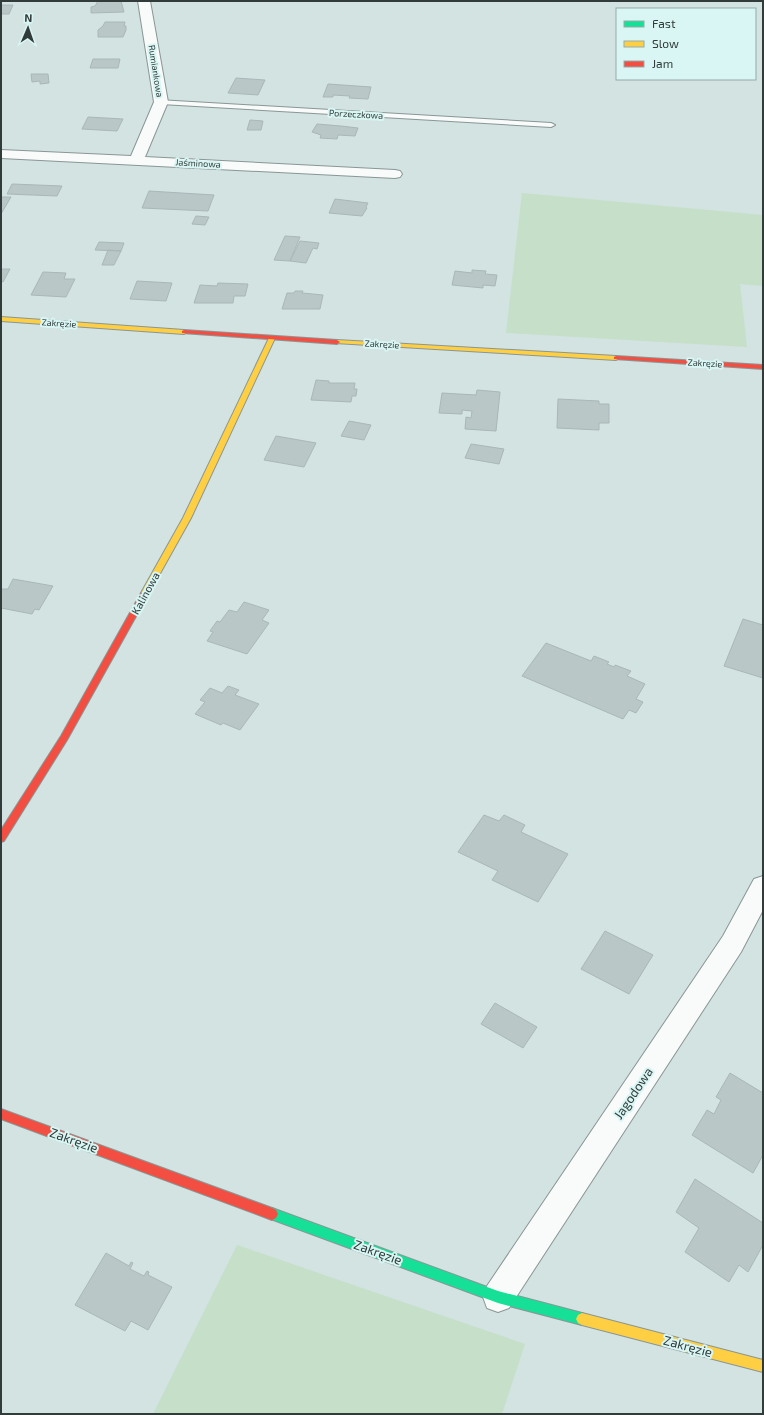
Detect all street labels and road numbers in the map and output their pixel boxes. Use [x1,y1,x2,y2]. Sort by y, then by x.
street label: Rumiankowa [146,44,166,98]
street label: Porzeczkowa [329,107,383,121]
street label: Jaśminowa [175,156,221,170]
street label: Zakręzie [41,316,77,330]
street label: Zakręzie [364,338,400,350]
street label: Zakręzie [687,357,723,369]
street label: Kalinowa [128,570,162,616]
street label: Jagodowa [610,1064,656,1122]
street label: Zakręzie [48,1124,100,1156]
street label: Zakręzie [352,1236,404,1268]
street label: Zakręzie [662,1332,714,1360]

